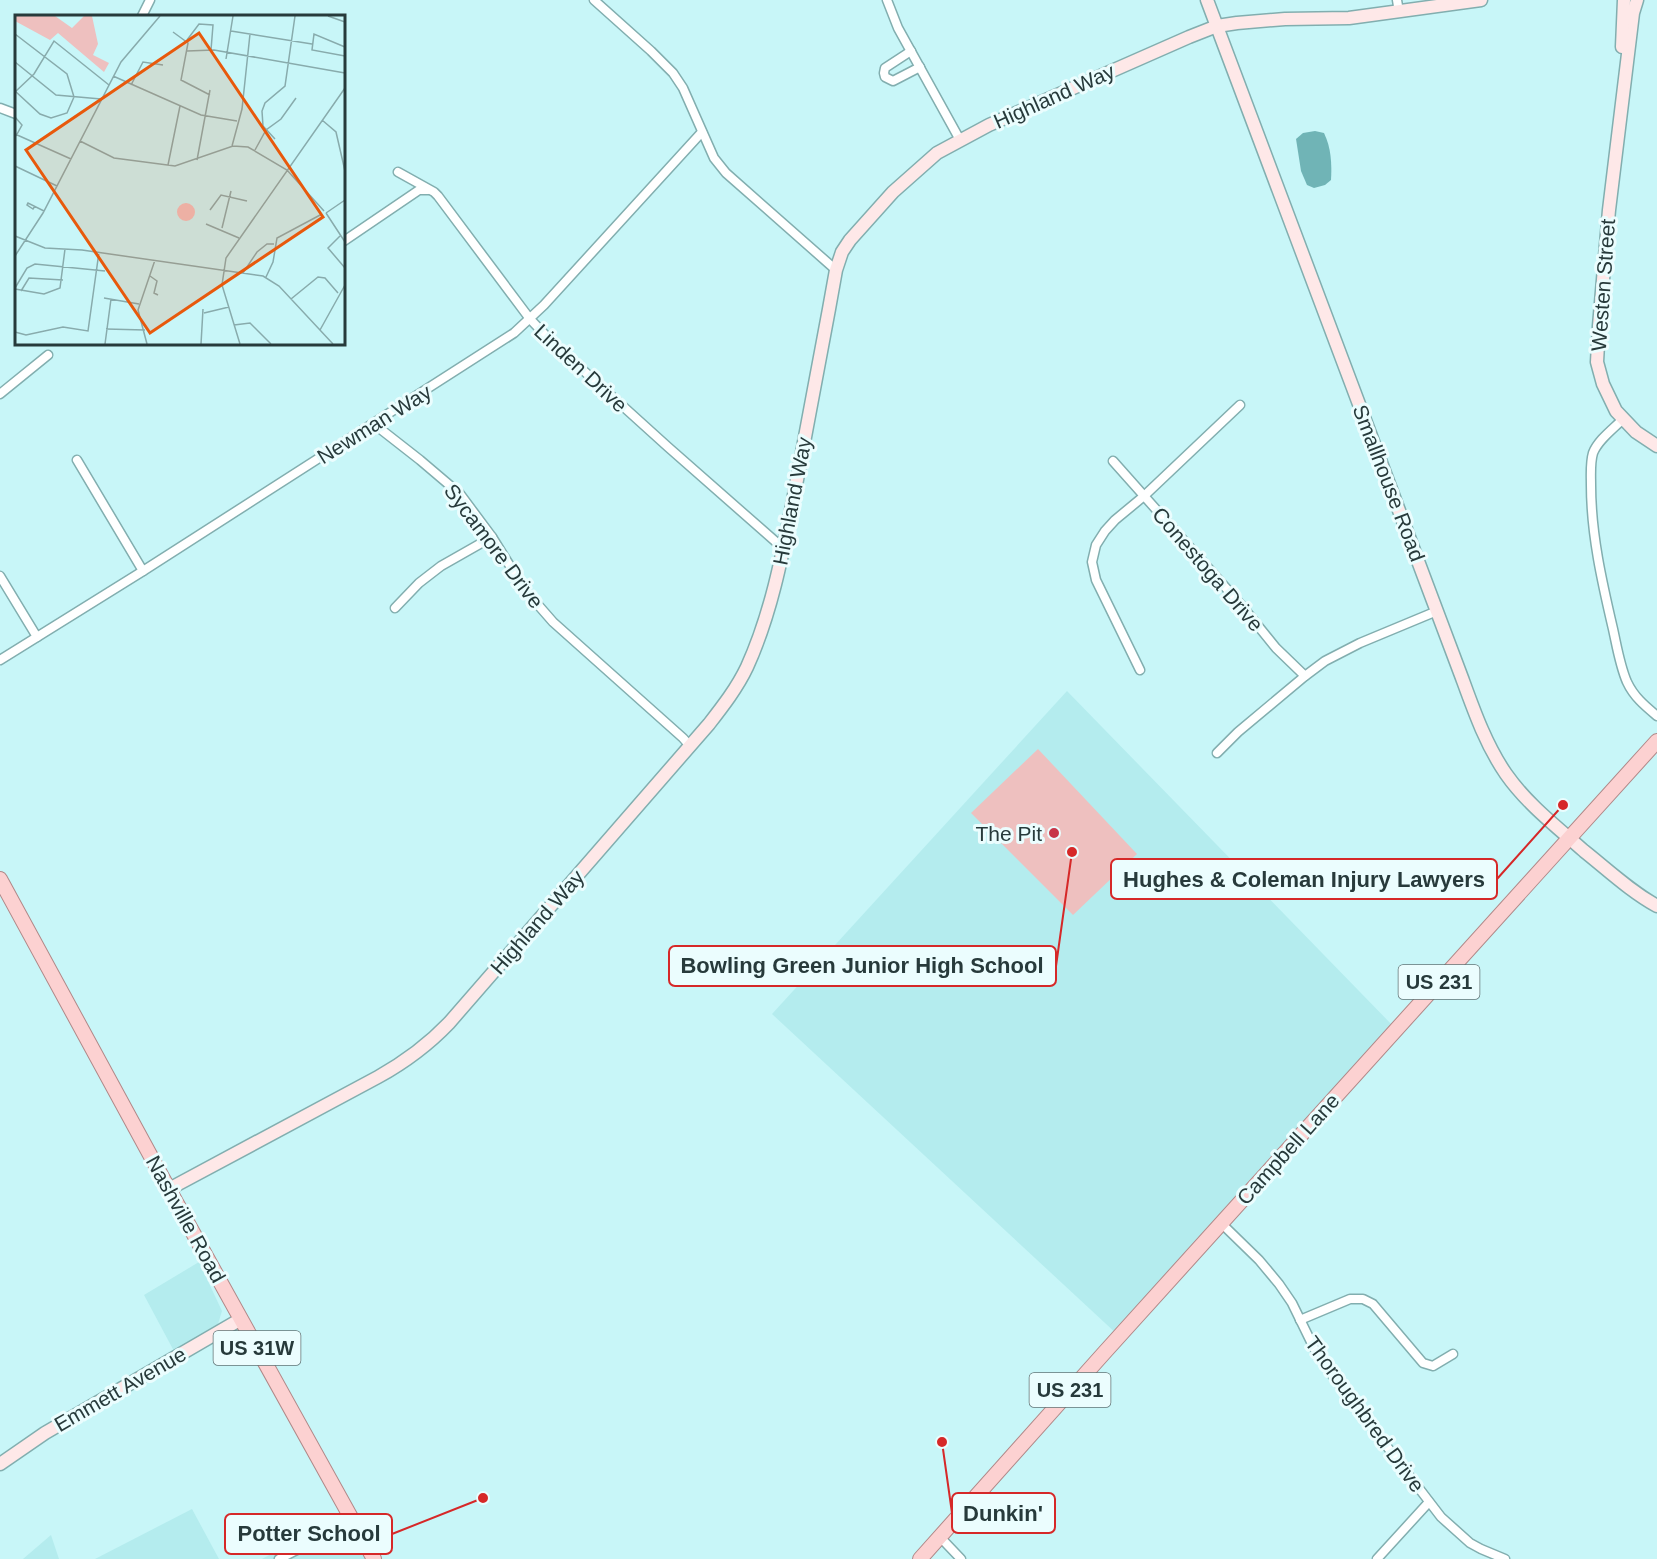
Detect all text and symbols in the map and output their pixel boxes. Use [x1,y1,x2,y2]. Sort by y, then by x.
inset map [15,15,345,345]
street label: Highland Way [990,59,1118,133]
street label: Westen Street [1587,218,1619,352]
street label: Linden Drive [530,319,632,417]
street label: Newman Way [313,380,436,468]
street label: Smallhouse Road [1349,402,1429,564]
street label: Highland Way [768,435,816,567]
street label: Sycamore Drive [440,479,548,613]
street label: Conestoga Drive [1148,502,1268,636]
place label: The Pit [975,822,1042,845]
marker: The Pit [1047,826,1061,840]
callout: Hughes & Coleman Injury Lawyers [1111,859,1497,899]
street label: Highland Way [486,865,589,979]
text: Hughes & Coleman Injury Lawyers [1123,867,1485,892]
callout: Bowling Green Junior High School [669,946,1056,986]
text: Bowling Green Junior High School [680,953,1044,978]
road number: US 231 [1398,965,1480,999]
street label: Campbell Lane [1232,1089,1344,1209]
street label: Nashville Road [142,1152,230,1286]
road number: US 31W [214,1331,300,1365]
street label: Thoroughbred Drive [1301,1332,1429,1496]
street label: Emmett Avenue [50,1342,190,1436]
road number: US 231 [1030,1373,1110,1407]
callout: Dunkin' [952,1493,1055,1533]
text: Dunkin' [963,1501,1043,1526]
callout: Potter School [225,1514,392,1554]
text: Potter School [237,1521,381,1546]

